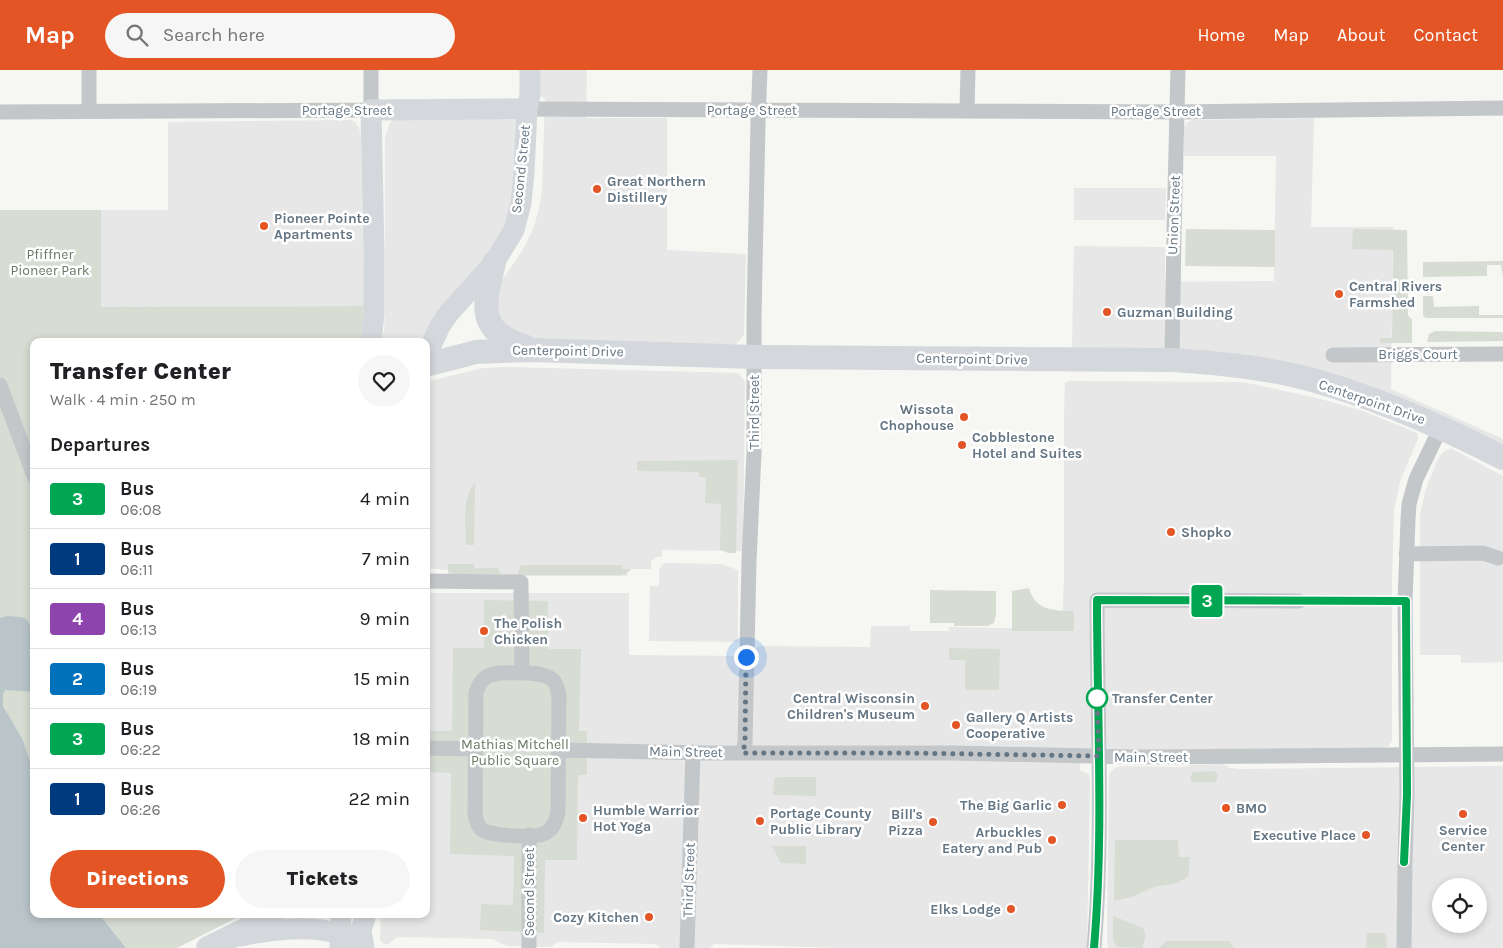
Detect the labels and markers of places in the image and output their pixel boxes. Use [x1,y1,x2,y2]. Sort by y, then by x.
place label: Great Northern Distillery [607,173,706,206]
marker: Great Northern Distillery [591,183,603,195]
place label: Pioneer Pointe Apartments [274,210,370,243]
marker: Pioneer Pointe Apartments [258,220,270,232]
place label: Central Rivers Farmshed [1349,278,1442,311]
marker: Central Rivers Farmshed [1333,288,1345,300]
place label: Guzman Building [1117,304,1233,321]
marker: Guzman Building [1101,306,1113,318]
place label: Wissota Chophouse [880,401,954,434]
marker: Wissota Chophouse [958,411,970,423]
place label: Cobblestone Hotel and Suites [972,429,1082,462]
marker: Cobblestone Hotel and Suites [956,439,968,451]
place label: Shopko [1181,524,1231,541]
marker: Shopko [1165,526,1177,538]
place label: The Polish Chicken [494,615,562,648]
marker: The Polish Chicken [478,625,490,637]
marker: Transfer Center [1086,687,1108,709]
place label: Central Wisconsin Children's Museum [787,690,915,723]
place label: Transfer Center [1112,690,1213,707]
marker: Central Wisconsin Children's Museum [919,700,931,712]
place label: Gallery Q Artists Cooperative [966,709,1074,742]
marker: Gallery Q Artists Cooperative [950,719,962,731]
place label: The Big Garlic [960,797,1052,814]
marker: The Big Garlic [1056,799,1068,811]
place label: BMO [1236,800,1267,817]
place label: Humble Warrior Hot Yoga [593,802,699,835]
marker: BMO [1220,802,1232,814]
place label: Portage County Public Library [770,805,871,838]
place label: Bill's Pizza [888,806,923,839]
marker: Service Center [1457,808,1469,820]
marker: Humble Warrior Hot Yoga [577,812,589,824]
marker: Portage County Public Library [754,815,766,827]
marker: Bill's Pizza [927,816,939,828]
place label: Service Center [1439,822,1487,855]
place label: Arbuckles Eatery and Pub [942,824,1042,857]
place label: Executive Place [1253,827,1356,844]
marker: Executive Place [1360,829,1372,841]
marker: Arbuckles Eatery and Pub [1046,834,1058,846]
place label: Elks Lodge [930,901,1001,918]
marker: Elks Lodge [1005,903,1017,915]
place label: Cozy Kitchen [553,909,639,926]
marker: Cozy Kitchen [643,911,655,923]

